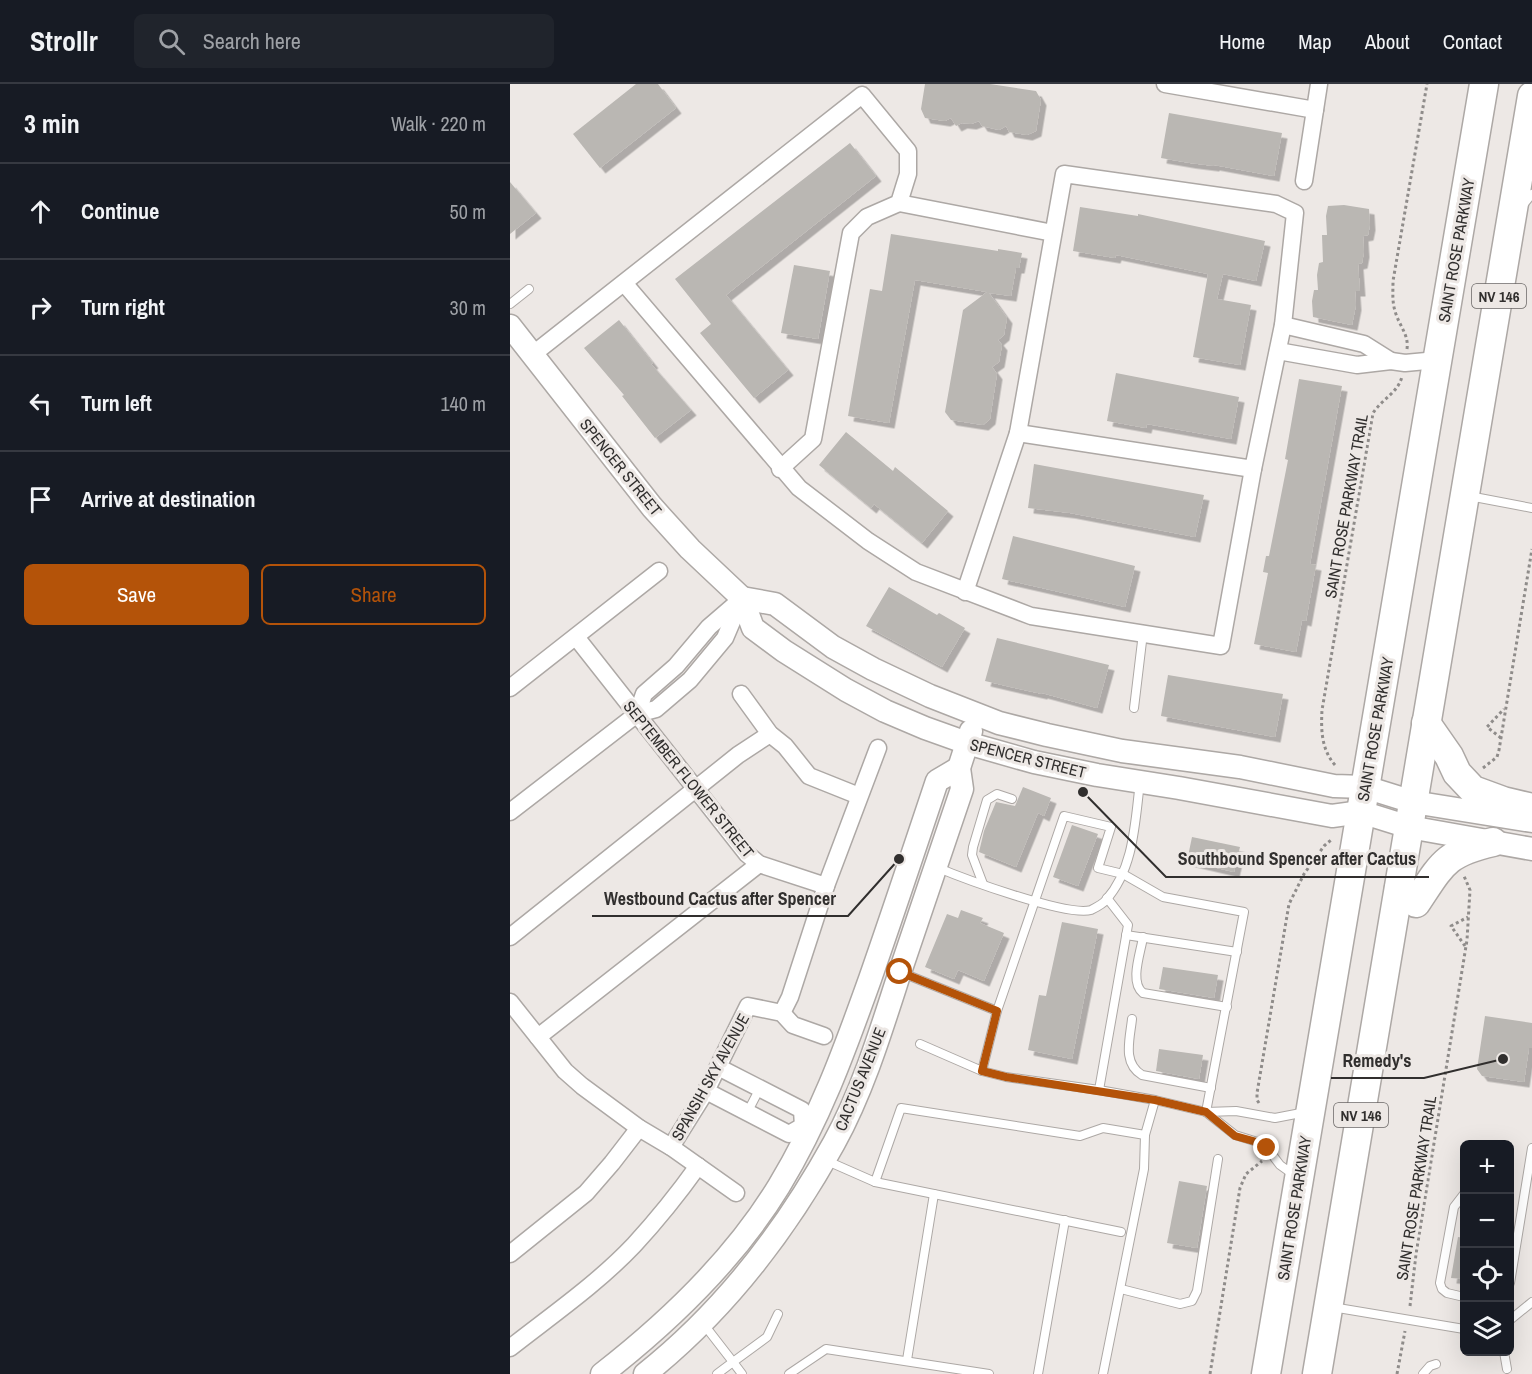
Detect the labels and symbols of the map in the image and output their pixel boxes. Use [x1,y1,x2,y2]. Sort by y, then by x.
street label: SAINT ROSE PARKWAY [1432,176,1480,324]
road number: NV 146 [1472,284,1526,308]
street label: SAINT ROSE PARKWAY TRAIL [1319,412,1373,600]
street label: SPENCER STREET [575,414,667,520]
street label: SAINT ROSE PARKWAY [1351,655,1399,803]
street label: SEPTEMBER FLOWER STREET [619,696,759,862]
street label: SPENCER STREET [968,733,1088,783]
callout: Southbound Spencer after Cactus [1166,841,1429,877]
text: Southbound Spencer after Cactus [1178,846,1416,871]
callout: Westbound Cactus after Spencer [592,880,848,916]
text: Westbound Cactus after Spencer [604,886,836,911]
route start [886,958,912,984]
street label: SPANSIH SKY AVENUE [666,1009,754,1145]
street label: CACTUS AVENUE [829,1024,891,1134]
callout: Remedy's [1331,1042,1424,1078]
text: Remedy's [1342,1048,1412,1073]
street label: SAINT ROSE PARKWAY TRAIL [1391,1093,1442,1282]
road number: NV 146 [1334,1103,1388,1127]
route end [1253,1134,1279,1160]
street label: SAINT ROSE PARKWAY [1272,1134,1316,1282]

